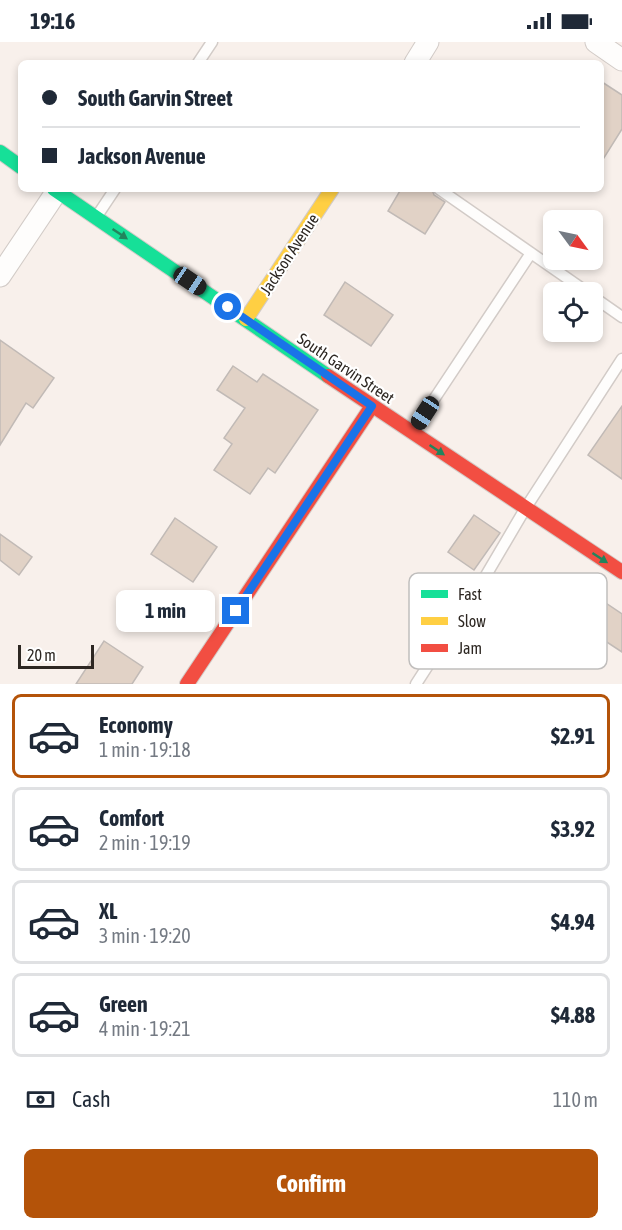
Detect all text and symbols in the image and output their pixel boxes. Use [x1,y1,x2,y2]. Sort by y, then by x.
text: 19:16 [30,8,75,34]
text: South Garvin Street [78,85,233,111]
text: Jackson Avenue [78,143,206,169]
street label: Jackson Avenue [256,210,322,298]
north arrow [543,210,603,270]
map controls [543,210,603,342]
one-way arrow [112,228,128,239]
car [170,263,210,299]
button: locate [543,282,603,342]
route start [214,293,241,320]
street label: South Garvin Street [294,329,398,407]
car [408,393,442,433]
one-way arrow [429,444,445,455]
one-way arrow [592,552,608,563]
legend [409,573,607,669]
text: Fast [458,585,482,603]
callout: 1 min [116,590,215,632]
route end [222,597,249,624]
text: 1 min [145,599,186,622]
text: Slow [458,612,486,630]
text: Jam [458,639,482,657]
scale bar [18,642,94,670]
text: 20 m [27,646,56,664]
icon: car [27,709,81,763]
text: Economy [99,712,173,738]
text: $2.91 [551,723,595,749]
text: 1 min · 19:18 [99,738,191,761]
icon: car [27,802,81,856]
text: Comfort [99,805,164,831]
text: $3.92 [551,816,595,842]
text: 2 min · 19:19 [99,831,191,854]
icon: car [27,895,81,949]
text: XL [99,898,117,924]
text: $4.94 [551,909,595,935]
text: 3 min · 19:20 [99,924,191,947]
icon: car [27,988,81,1042]
text: Green [99,991,148,1017]
text: $4.88 [551,1002,595,1028]
text: 4 min · 19:21 [99,1017,191,1040]
icon: cash [24,1083,57,1116]
text: Cash [72,1086,111,1112]
text: 110 m [553,1088,598,1111]
button: Confirm [24,1149,598,1218]

